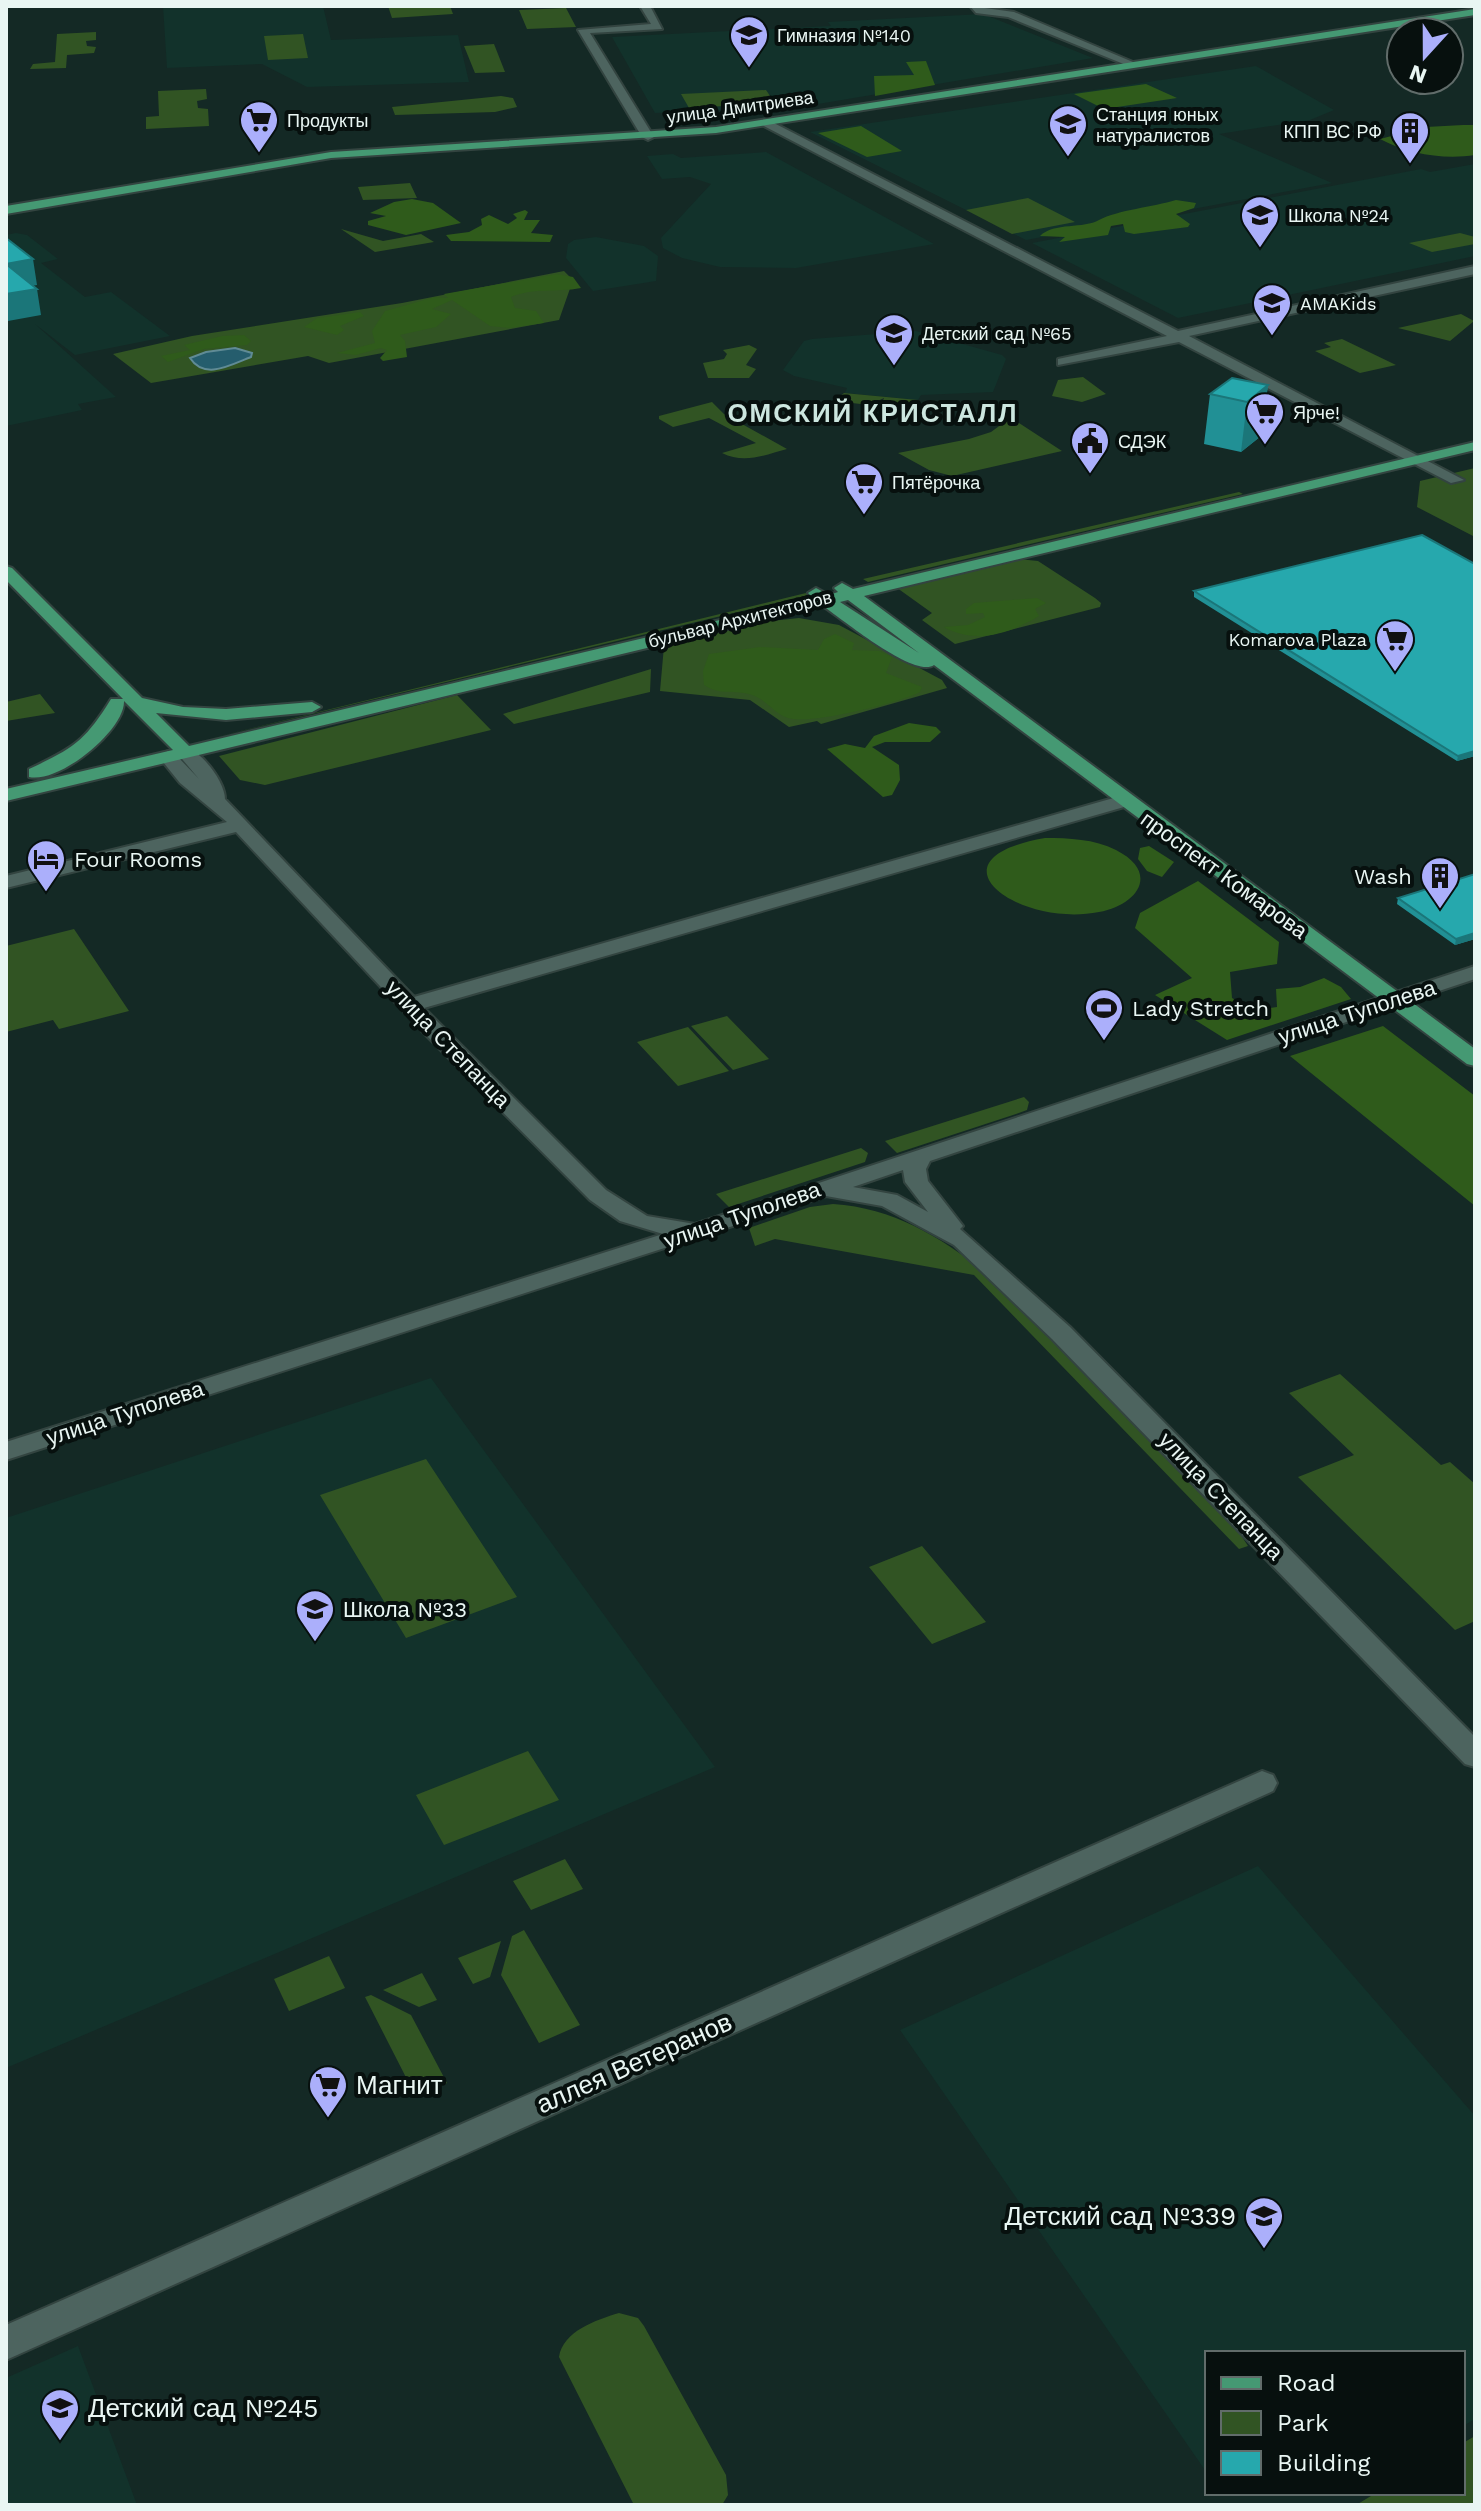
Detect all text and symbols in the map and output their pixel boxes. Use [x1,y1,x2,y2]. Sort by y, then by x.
school or university icon: Гимназия №140 [728,14,770,69]
north arrow [1385,16,1465,96]
place label: Гимназия №140 [777,25,911,46]
text: N [1406,60,1430,89]
street label: улица Дмитриева [665,86,816,128]
supermarket icon: Продукты [238,99,280,154]
school or university icon: Станция юных натуралистов [1047,103,1089,158]
place label: Станция юных натуралистов [1096,104,1219,146]
place label: Продукты [287,110,368,131]
building icon: КПП ВС РФ [1389,110,1431,165]
place label: КПП ВС РФ [1283,121,1382,142]
school or university icon: Школа №24 [1239,194,1281,249]
place label: Школа №24 [1288,205,1390,226]
school or university icon: AMAKids [1251,282,1293,337]
place label: AMAKids [1300,293,1377,314]
school or university icon: Детский сад №65 [873,312,915,367]
place label: Детский сад №65 [922,323,1072,344]
supermarket icon: Ярче! [1244,391,1286,446]
district label: ОМСКИЙ КРИСТАЛЛ [727,398,1019,428]
place label: Ярче! [1293,402,1340,423]
public building icon: СДЭК [1069,420,1111,475]
place label: СДЭК [1118,431,1167,452]
supermarket icon: Пятёрочка [843,461,885,516]
place label: Пятёрочка [892,472,981,493]
street label: бульвар Архитекторов [646,586,834,652]
supermarket icon: Komarova Plaza [1374,618,1416,673]
place label: Komarova Plaza [1228,629,1367,650]
street label: проспект Комарова [1136,806,1313,944]
hotel icon: Four Rooms [25,838,67,893]
place label: Four Rooms [74,847,202,872]
building icon: Wash [1419,855,1461,910]
place label: Wash [1354,864,1412,889]
street label: улица Степанца [381,975,516,1113]
street label: улица Туполева [1275,975,1439,1049]
sports icon: Lady Stretch [1083,987,1125,1042]
place label: Lady Stretch [1132,996,1269,1021]
street label: улица Туполева [661,1176,824,1253]
street label: улица Туполева [43,1376,207,1450]
street label: улица Степанца [1154,1427,1289,1565]
school or university icon: Школа №33 [294,1588,336,1643]
place label: Школа №33 [343,1597,467,1622]
street label: аллея Ветеранов [532,2006,736,2120]
supermarket icon: Магнит [307,2064,349,2119]
place label: Магнит [356,2070,443,2100]
school or university icon: Детский сад №339 [1243,2195,1285,2250]
place label: Детский сад №339 [1005,2201,1236,2231]
legend [1205,2351,1465,2495]
text: Road [1277,2369,1336,2397]
school or university icon: Детский сад №245 [39,2387,81,2442]
place label: Детский сад №245 [88,2393,318,2423]
text: Park [1277,2409,1329,2437]
text: Building [1277,2449,1370,2477]

